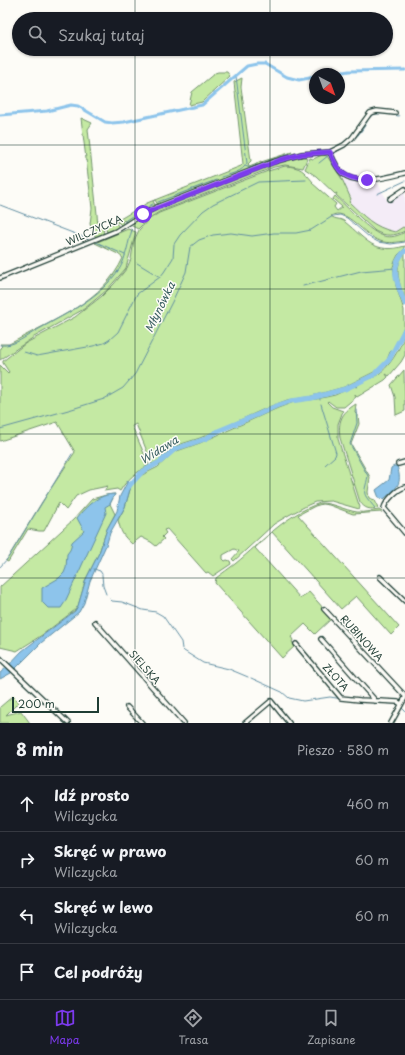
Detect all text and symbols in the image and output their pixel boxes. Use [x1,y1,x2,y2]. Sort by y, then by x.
search box [12,12,393,56]
icon: search [26,23,48,45]
text: Szukaj tutaj [58,23,145,46]
north arrow [309,68,345,104]
route end [358,171,376,189]
route start [134,205,152,223]
street label: WILCZYCKA [63,210,125,249]
water label: Młynówka [140,278,180,335]
water label: Widawa [136,431,182,468]
street label: RUBINOWA [338,611,387,664]
street label: SIELSKA [126,646,165,687]
street label: ZŁOTA [320,660,353,694]
scale bar [12,695,99,714]
text: 200 m [18,695,55,712]
text: 8 min [16,736,64,762]
text: Pieszo · 580 m [297,740,389,759]
text: Idź prosto [54,783,129,806]
icon: ahead [16,793,38,815]
text: 460 m [346,794,389,813]
text: Wilczycka [54,806,117,825]
text: Skręć w prawo [54,839,167,862]
icon: right [16,849,38,871]
text: 60 m [355,850,389,869]
text: Wilczycka [54,862,117,881]
text: Skręć w lewo [54,895,153,918]
icon: left [16,905,38,927]
text: 60 m [355,906,389,925]
text: Wilczycka [54,918,117,937]
text: Cel podróży [54,960,142,983]
icon: arrive [16,961,38,983]
tab: Mapa [49,1007,80,1048]
tab: Trasa [178,1007,208,1048]
tab: Zapisane [307,1007,356,1048]

